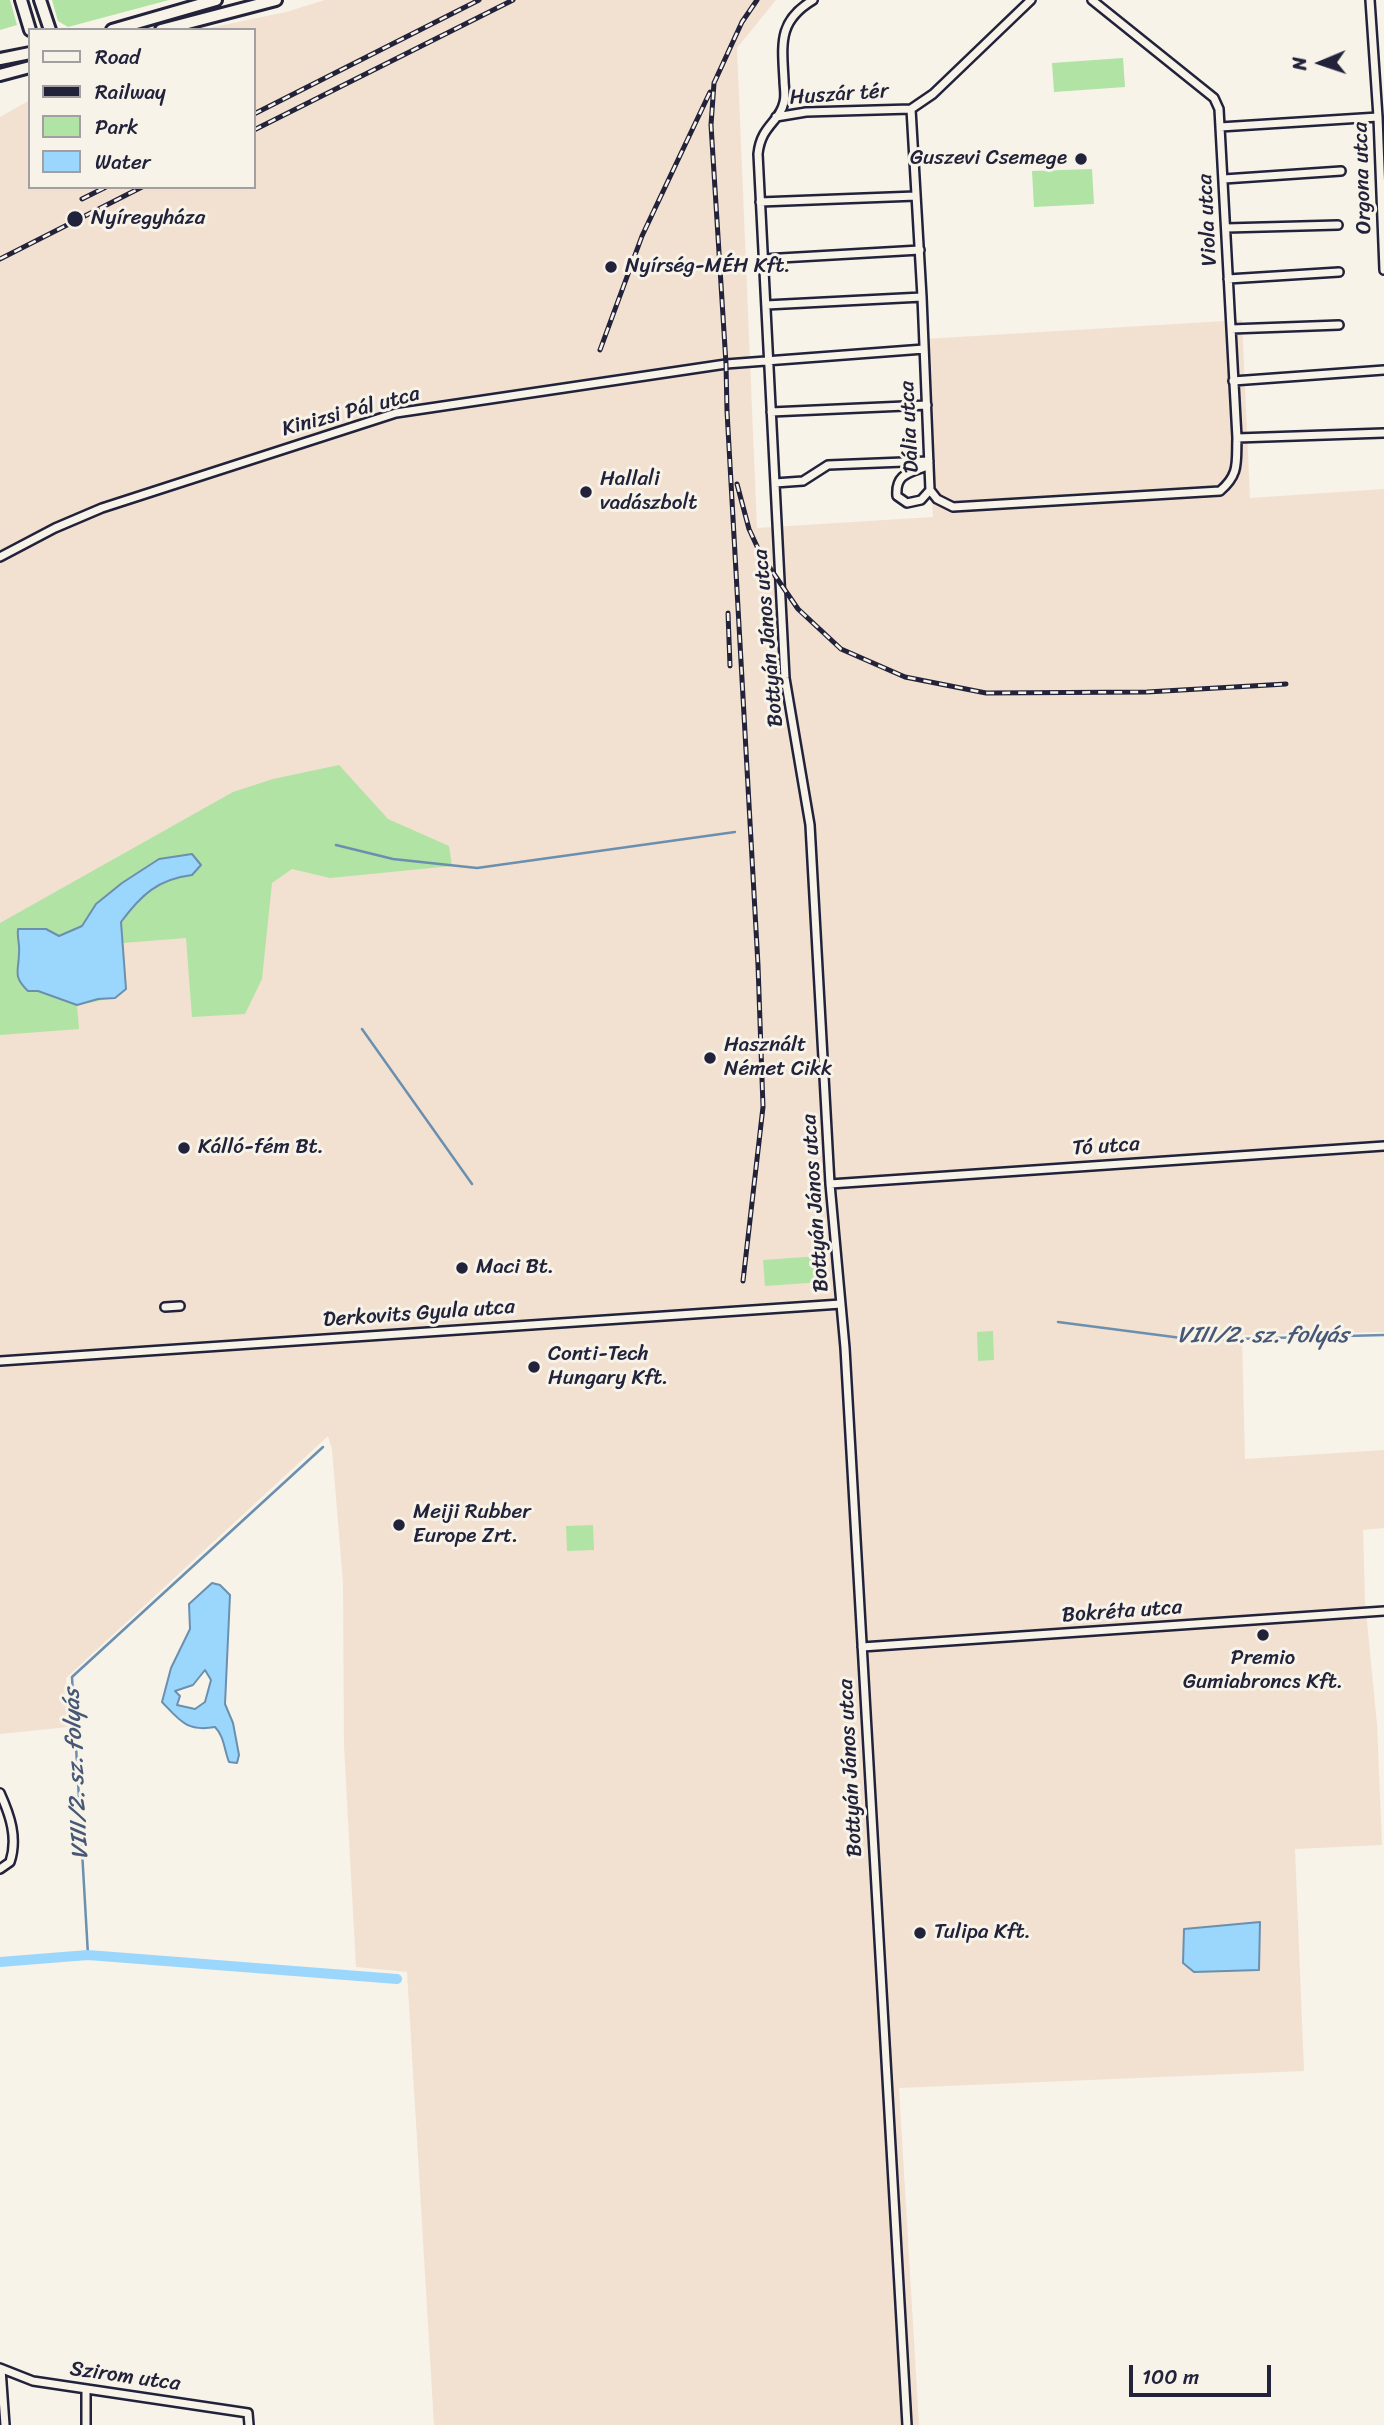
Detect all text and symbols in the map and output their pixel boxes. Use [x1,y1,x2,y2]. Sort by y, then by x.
legend [28,28,256,189]
north arrow [1286,28,1356,98]
text: Road [95,38,140,76]
text: N [1283,57,1316,71]
text: Railway [95,73,166,111]
street label: Huszár tér [789,79,889,111]
text: Park [95,108,138,146]
street label: Orgona utca [1348,121,1378,235]
text: Water [95,143,150,181]
place label: Guszevi Csemege [910,146,1067,172]
marker: Guszevi Csemege [1073,151,1089,167]
street label: Viola utca [1193,173,1223,267]
place label: Nyíregyháza [91,206,205,232]
marker: Nyíregyháza [65,209,85,229]
place label: Nyírség-MÉH Kft. [625,254,791,280]
marker: Nyírség-MÉH Kft. [603,259,619,275]
street label: Dália utca [895,380,925,474]
street label: Kinizsi Pál utca [279,381,423,443]
place label: Hallali vadászbolt [600,467,698,517]
marker: Hallali vadászbolt [578,484,594,500]
street label: Bottyán János utca [749,548,789,728]
place label: Használt Német Cikk [724,1033,832,1083]
marker: Használt Német Cikk [702,1050,718,1066]
street label: Bottyán János utca [797,1113,835,1293]
street label: Tó utca [1072,1132,1140,1162]
place label: Kálló-fém Bt. [198,1135,324,1161]
marker: Kálló-fém Bt. [176,1140,192,1156]
place label: Maci Bt. [476,1255,554,1281]
marker: Maci Bt. [454,1260,470,1276]
street label: Derkovits Gyula utca [322,1295,516,1333]
water label: VIII/2. sz. folyás [1177,1322,1349,1350]
place label: Conti-Tech Hungary Kft. [548,1342,668,1392]
marker: Conti-Tech Hungary Kft. [526,1359,542,1375]
place label: Meiji Rubber Europe Zrt. [413,1500,531,1550]
marker: Meiji Rubber Europe Zrt. [391,1517,407,1533]
street label: Bokréta utca [1061,1595,1183,1629]
marker: Premio Gumiabroncs Kft. [1255,1627,1271,1643]
place label: Premio Gumiabroncs Kft. [1183,1646,1343,1696]
street label: Bottyán János utca [834,1678,868,1858]
water label: VIII/2. sz. folyás [59,1688,95,1860]
place label: Tulipa Kft. [934,1920,1031,1946]
marker: Tulipa Kft. [912,1925,928,1941]
scale bar [1132,2352,1274,2396]
street label: Szirom utca [68,2357,182,2397]
text: 100 m [1142,2358,1199,2396]

